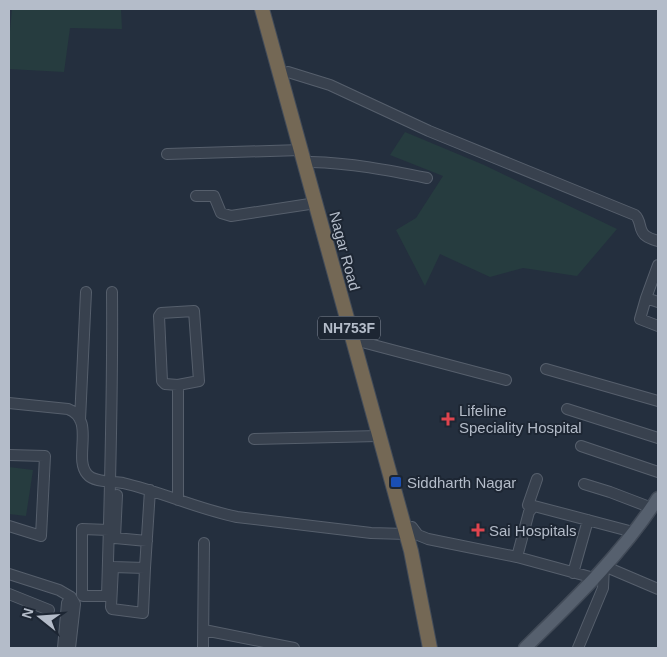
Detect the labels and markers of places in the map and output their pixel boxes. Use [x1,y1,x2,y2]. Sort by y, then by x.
place label: Lifeline Speciality Hospital [459,402,582,436]
marker: Lifeline Speciality Hospital [441,412,455,426]
place label: Siddharth Nagar [407,474,516,491]
marker: Siddharth Nagar [389,475,403,489]
place label: Sai Hospitals [489,522,577,539]
marker: Sai Hospitals [471,523,485,537]

